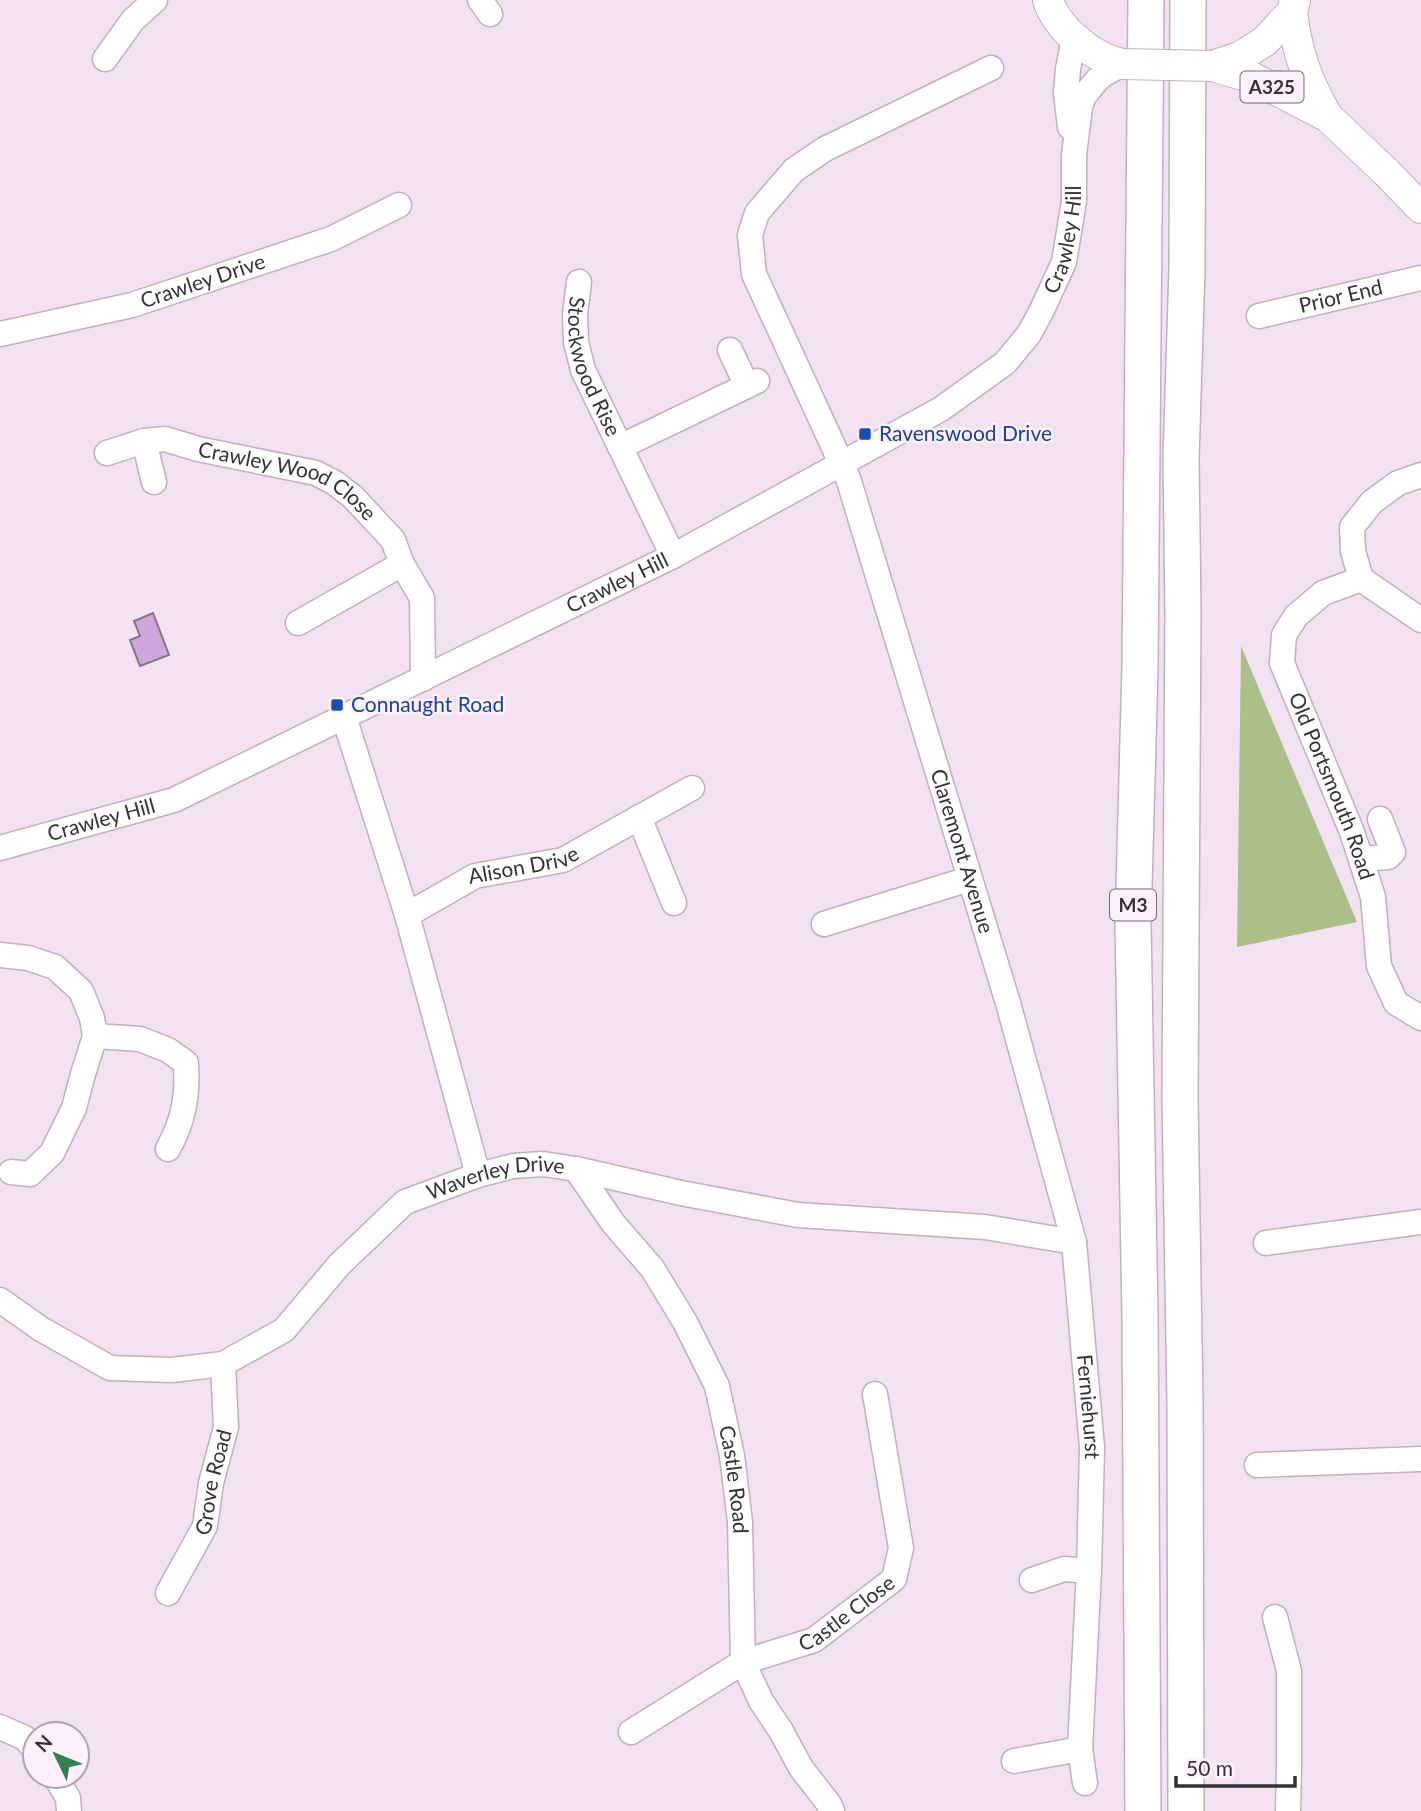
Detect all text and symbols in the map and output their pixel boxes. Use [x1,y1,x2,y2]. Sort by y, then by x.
road number: A325 [1240,72,1304,102]
street label: Crawley Hill [1037,186,1085,297]
street label: Crawley Drive [137,248,268,312]
street label: Prior End [1296,273,1385,317]
street label: Stockwood Rise [564,295,627,440]
place label: Ravenswood Drive [879,420,1052,445]
marker: Ravenswood Drive [857,426,873,442]
street label: Crawley Wood Close [196,435,382,525]
street label: Crawley Hill [561,546,672,617]
street label: Old Portsmouth Road [1285,688,1381,882]
place label: Connaught Road [351,691,504,716]
marker: Connaught Road [329,697,345,713]
street label: Claremont Avenue [926,766,1000,936]
street label: Crawley Hill [44,792,158,845]
street label: Alison Drive [466,840,583,888]
road number: M3 [1110,890,1156,920]
street label: Waverley Drive [423,1150,567,1204]
street label: Ferniehurst [1073,1353,1106,1460]
street label: Castle Road [715,1423,754,1534]
street label: Grove Road [188,1426,236,1540]
street label: Castle Close [795,1569,899,1655]
north arrow [21,1720,91,1790]
text: N [30,1730,57,1756]
scale bar [1176,1744,1295,1788]
text: 50 m [1186,1755,1233,1780]

